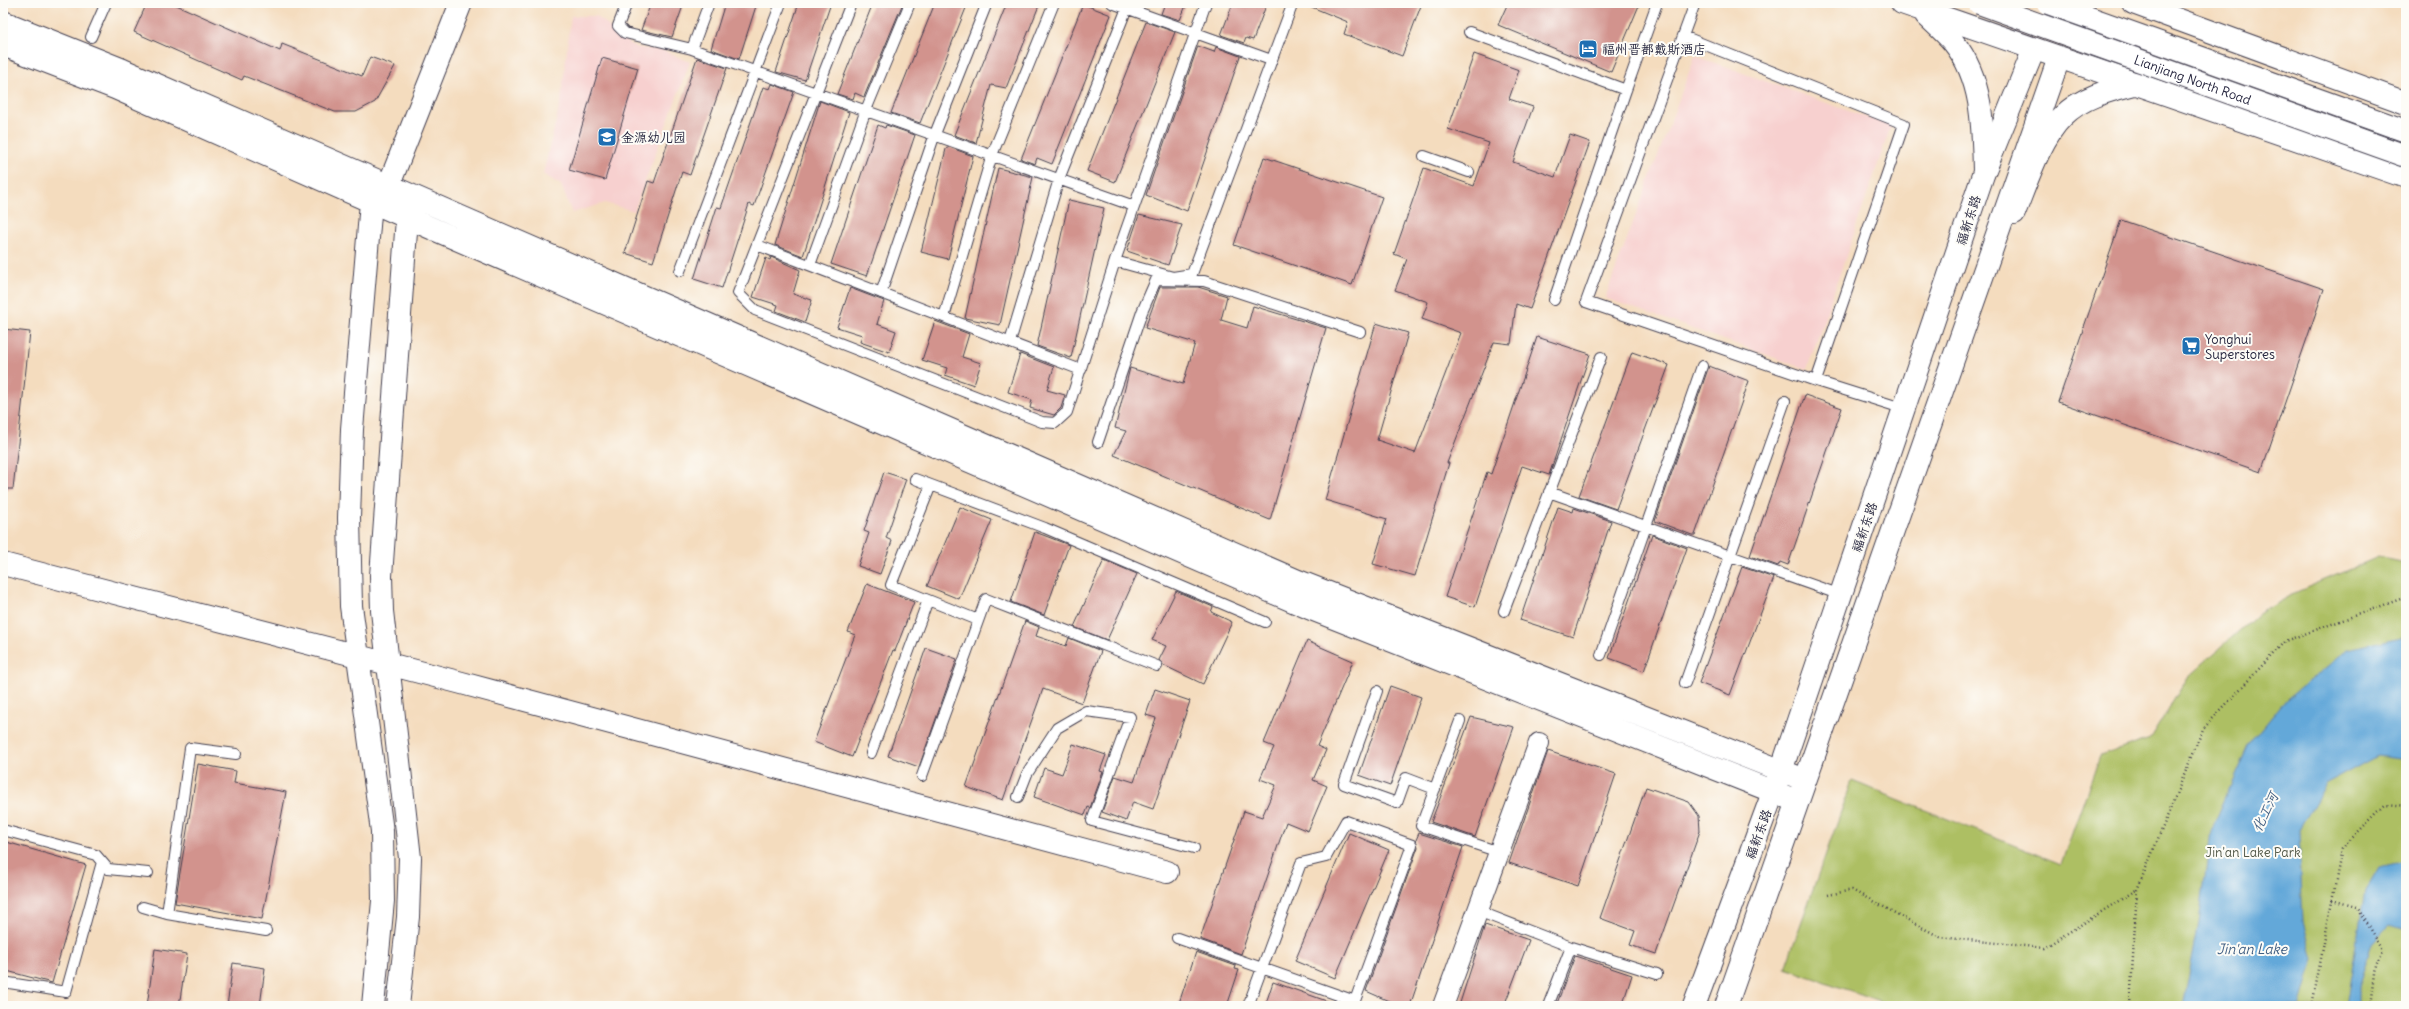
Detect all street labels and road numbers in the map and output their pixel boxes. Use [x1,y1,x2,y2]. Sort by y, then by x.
street label: Lianjiang North Road [2132,51,2254,109]
street label: 福新东路 [1952,193,1985,248]
street label: 福新东路 [1848,500,1881,555]
street label: 福新东路 [1742,807,1775,862]

